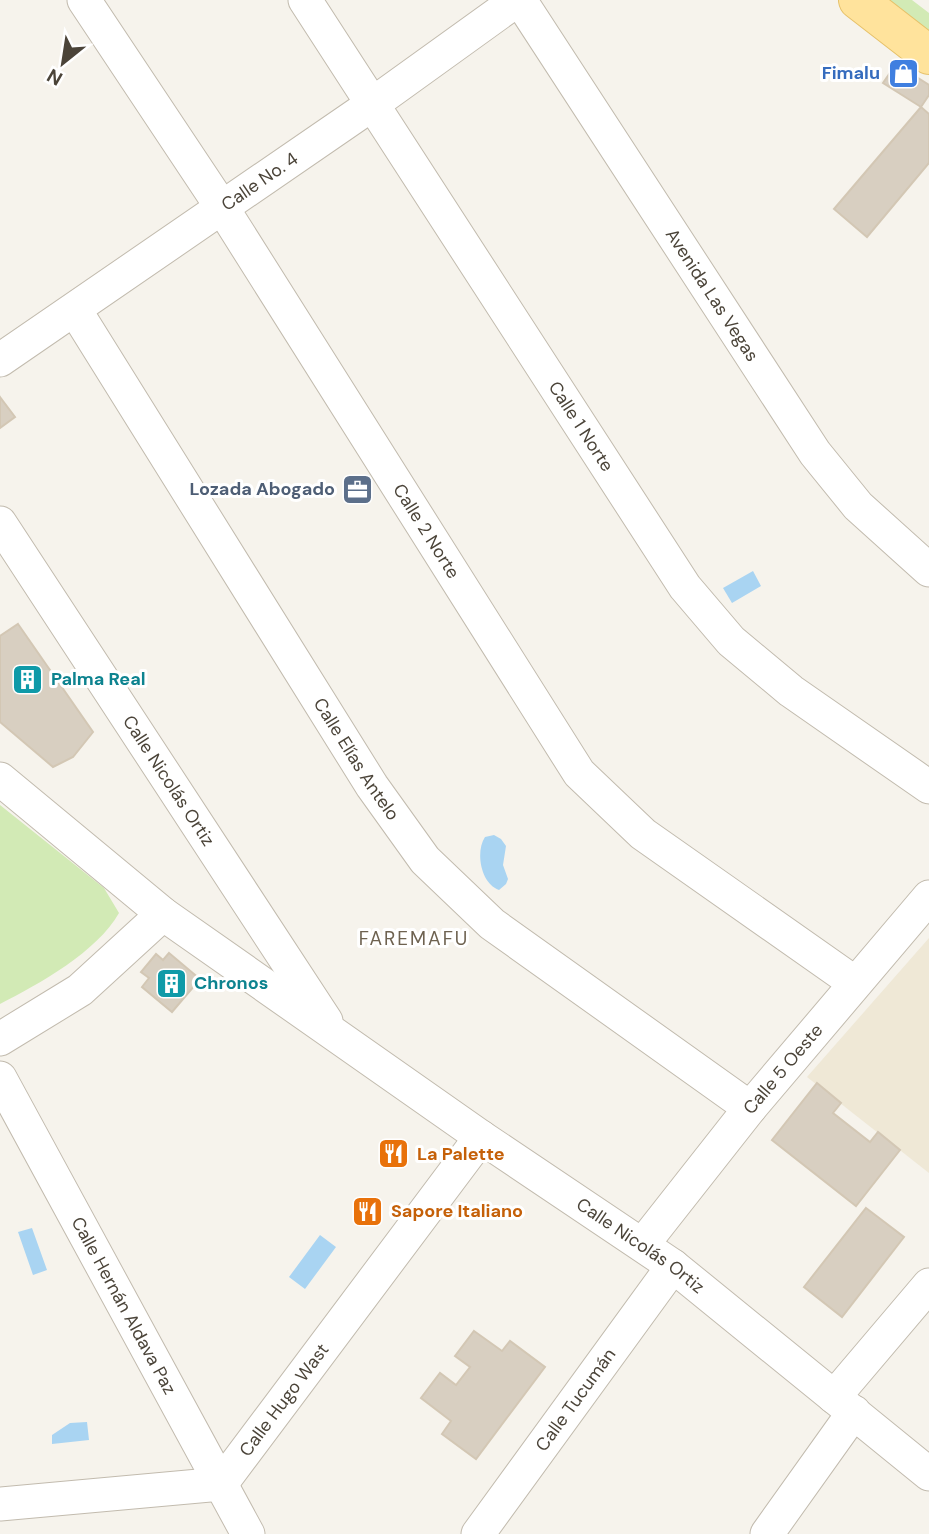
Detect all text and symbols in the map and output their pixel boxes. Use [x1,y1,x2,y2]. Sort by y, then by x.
north arrow [28,28,98,98]
shop icon: Fimalu [886,56,920,90]
place label: Fimalu [822,61,880,85]
text: N [42,63,67,92]
street label: Calle No. 4 [216,147,303,216]
street label: Avenida Las Vegas [660,224,764,366]
street label: Calle 1 Norte [543,377,619,476]
office icon: Lozada Abogado [341,472,375,506]
place label: Lozada Abogado [189,477,335,501]
street label: Calle 2 Norte [387,479,465,583]
building icon: Palma Real [11,662,45,696]
place label: Palma Real [51,667,146,691]
street label: Calle Elías Antelo [308,693,405,825]
street label: Calle Nicolás Ortiz [117,711,220,851]
district label: FAREMAFU [359,926,469,951]
building icon: Chronos [154,966,188,1000]
place label: Chronos [194,971,268,995]
street label: Calle 5 Oeste [738,1019,828,1119]
restaurant icon: La Palette [377,1137,411,1171]
place label: La Palette [417,1142,505,1166]
street label: Calle Nicolás Ortiz [572,1192,710,1299]
restaurant icon: Sapore Italiano [351,1194,385,1228]
place label: Sapore Italiano [391,1199,523,1223]
street label: Calle Hernán Aldava Paz [66,1213,182,1399]
street label: Calle Hugo Wast [234,1338,334,1461]
street label: Calle Tucumán [530,1343,621,1456]

